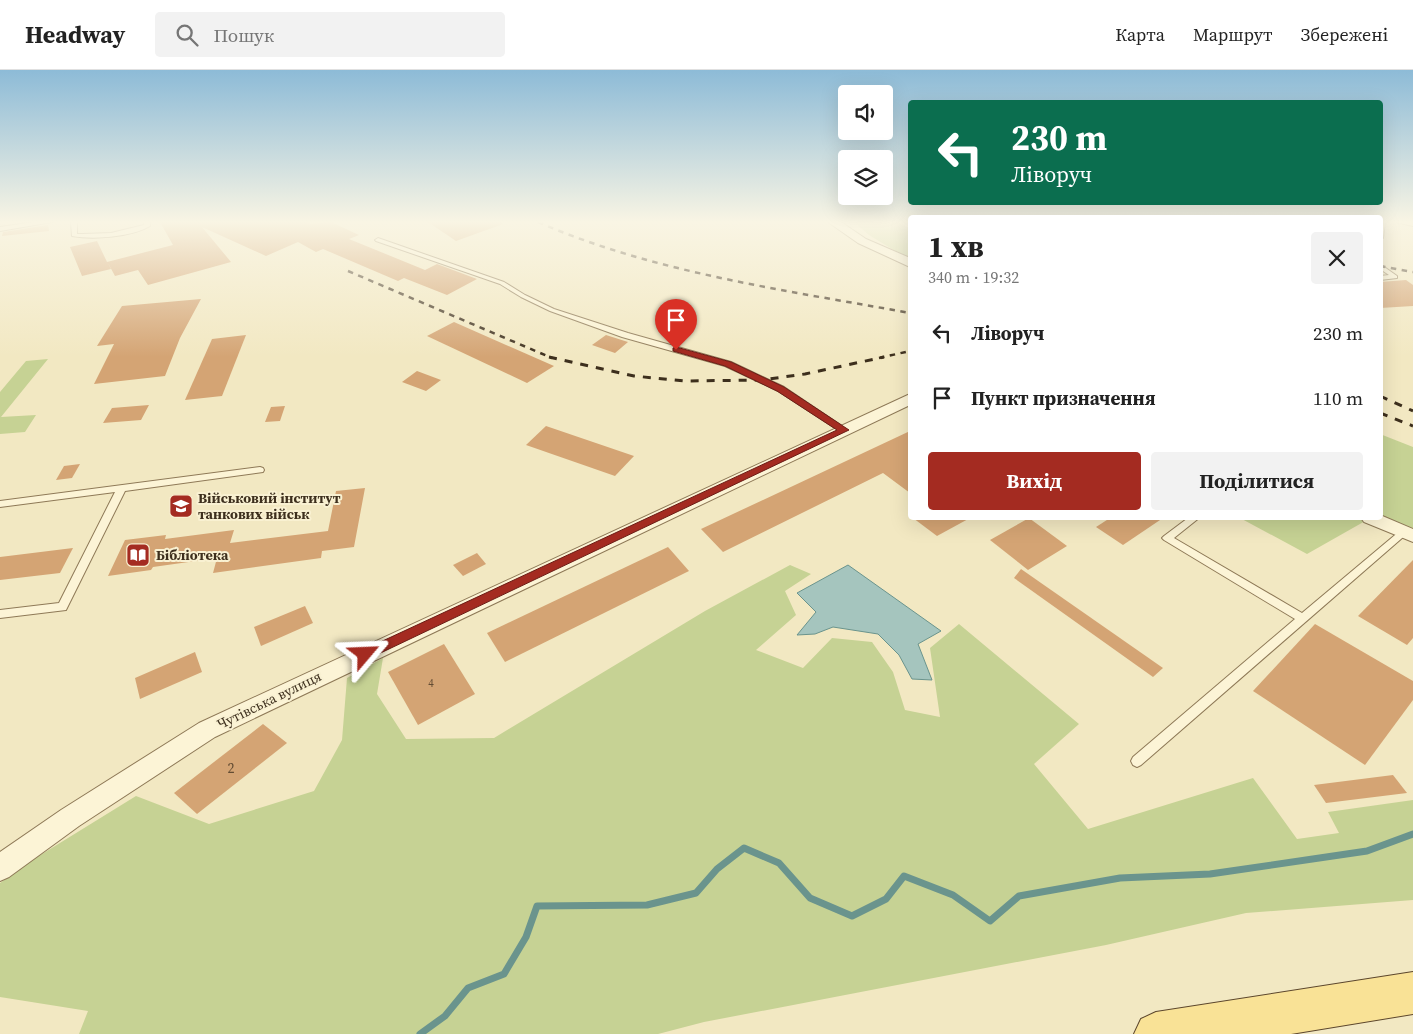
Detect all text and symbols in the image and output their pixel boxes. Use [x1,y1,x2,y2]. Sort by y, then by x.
search box [155,12,505,57]
text: Headway [25,18,125,51]
icon: search [173,21,201,49]
text: Пошук [213,22,274,48]
text: Карта [1115,22,1165,47]
text: Маршрут [1193,22,1272,47]
text: Збережені [1300,22,1388,47]
map controls [838,85,893,205]
button: sound [838,85,893,140]
text: 230 m [1011,114,1107,162]
icon: left [928,120,993,185]
button: layers [838,150,893,205]
text: Ліворуч [1011,159,1092,189]
text: 1 хв [928,226,984,267]
button: close [1311,232,1363,284]
text: 340 m · 19:32 [928,266,1019,288]
pin [655,299,697,350]
icon: arrive [662,306,690,334]
icon: left [928,319,956,347]
text: Ліворуч [971,320,1044,346]
text: 230 m [1313,320,1363,346]
icon: arrive [928,384,956,412]
text: Пункт призначення [971,385,1156,411]
text: 110 m [1313,385,1363,411]
button: Вихід [928,452,1141,510]
button: Поділитися [1151,452,1363,510]
place label: Військовий інститут танкових військ [198,488,341,524]
school or university icon: Військовий інститут танкових військ [168,493,194,519]
library icon: Бібліотека [125,542,151,568]
place label: Бібліотека [156,545,229,565]
position arrow [338,627,390,679]
street label: Чутівська вулиця [213,666,325,734]
house number: 4 [428,676,434,691]
house number: 2 [228,758,235,778]

